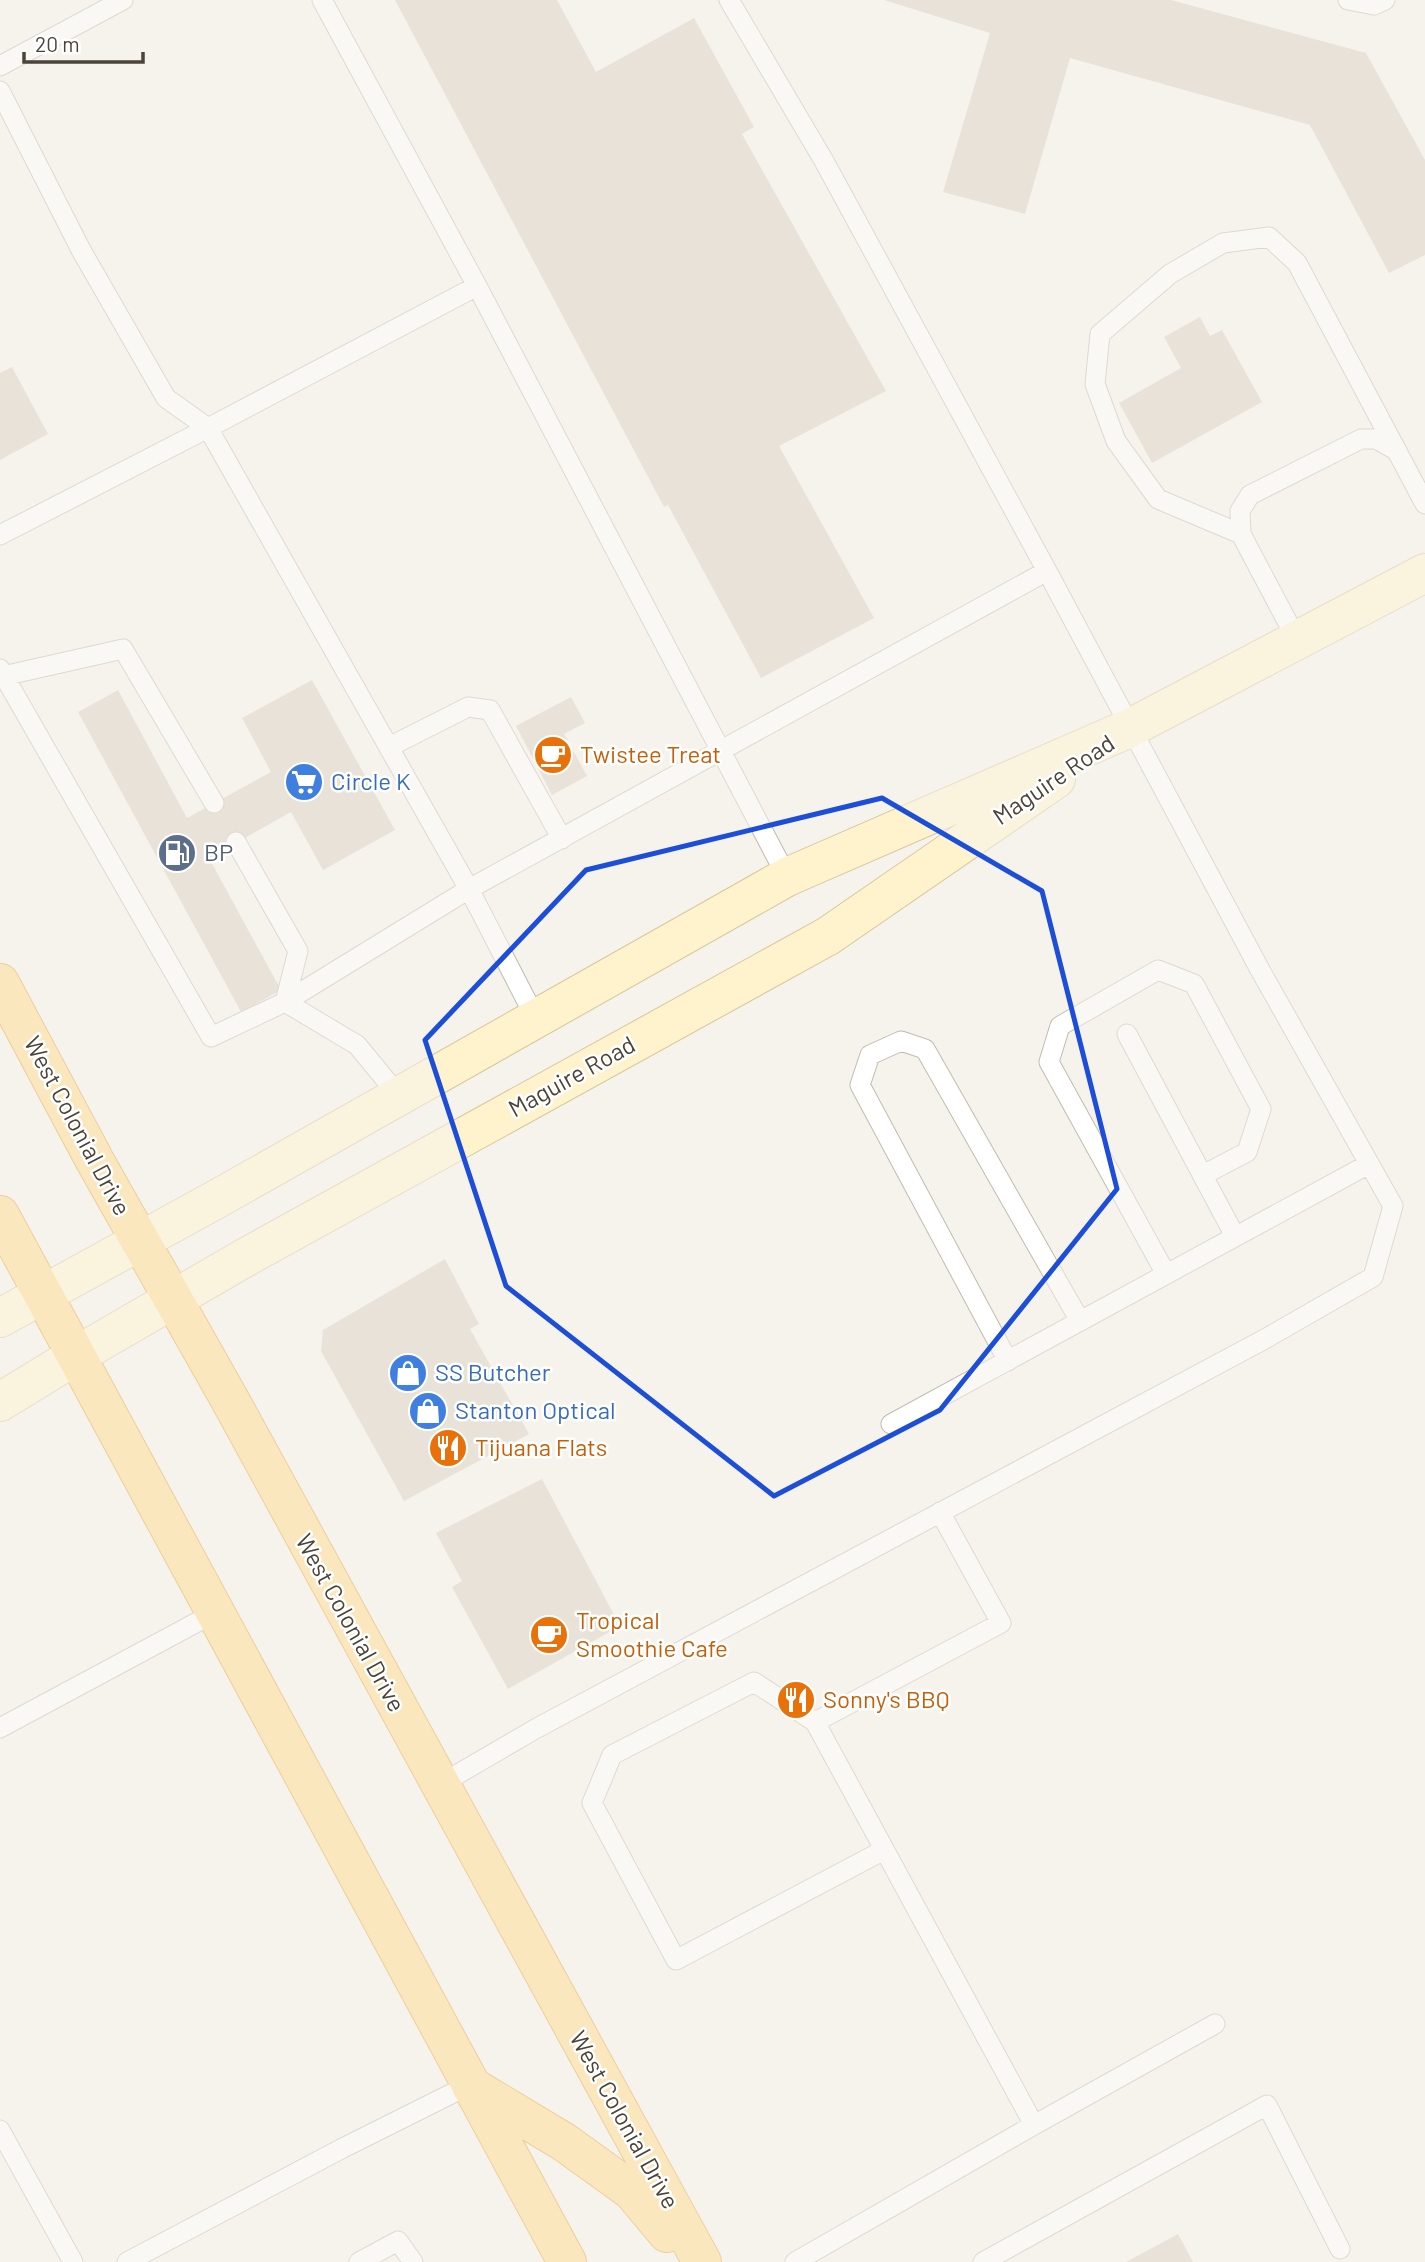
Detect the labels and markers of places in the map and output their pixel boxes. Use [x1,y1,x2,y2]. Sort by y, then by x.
cafe icon: Twistee Treat [532,734,574,776]
place label: Twistee Treat [580,739,721,768]
supermarket icon: Circle K [283,761,325,803]
place label: Circle K [331,766,411,795]
fuel station icon: BP [156,832,198,874]
place label: BP [204,837,233,866]
shop icon: SS Butcher [387,1352,429,1394]
place label: SS Butcher [435,1357,551,1386]
shop icon: Stanton Optical [407,1390,449,1432]
place label: Stanton Optical [455,1395,615,1424]
restaurant icon: Tijuana Flats [427,1427,469,1469]
place label: Tijuana Flats [475,1432,607,1461]
place label: Tropical Smoothie Cafe [576,1605,728,1662]
cafe icon: Tropical Smoothie Cafe [528,1614,570,1656]
restaurant icon: Sonny's BBQ [775,1679,817,1721]
place label: Sonny's BBQ [823,1684,950,1713]

